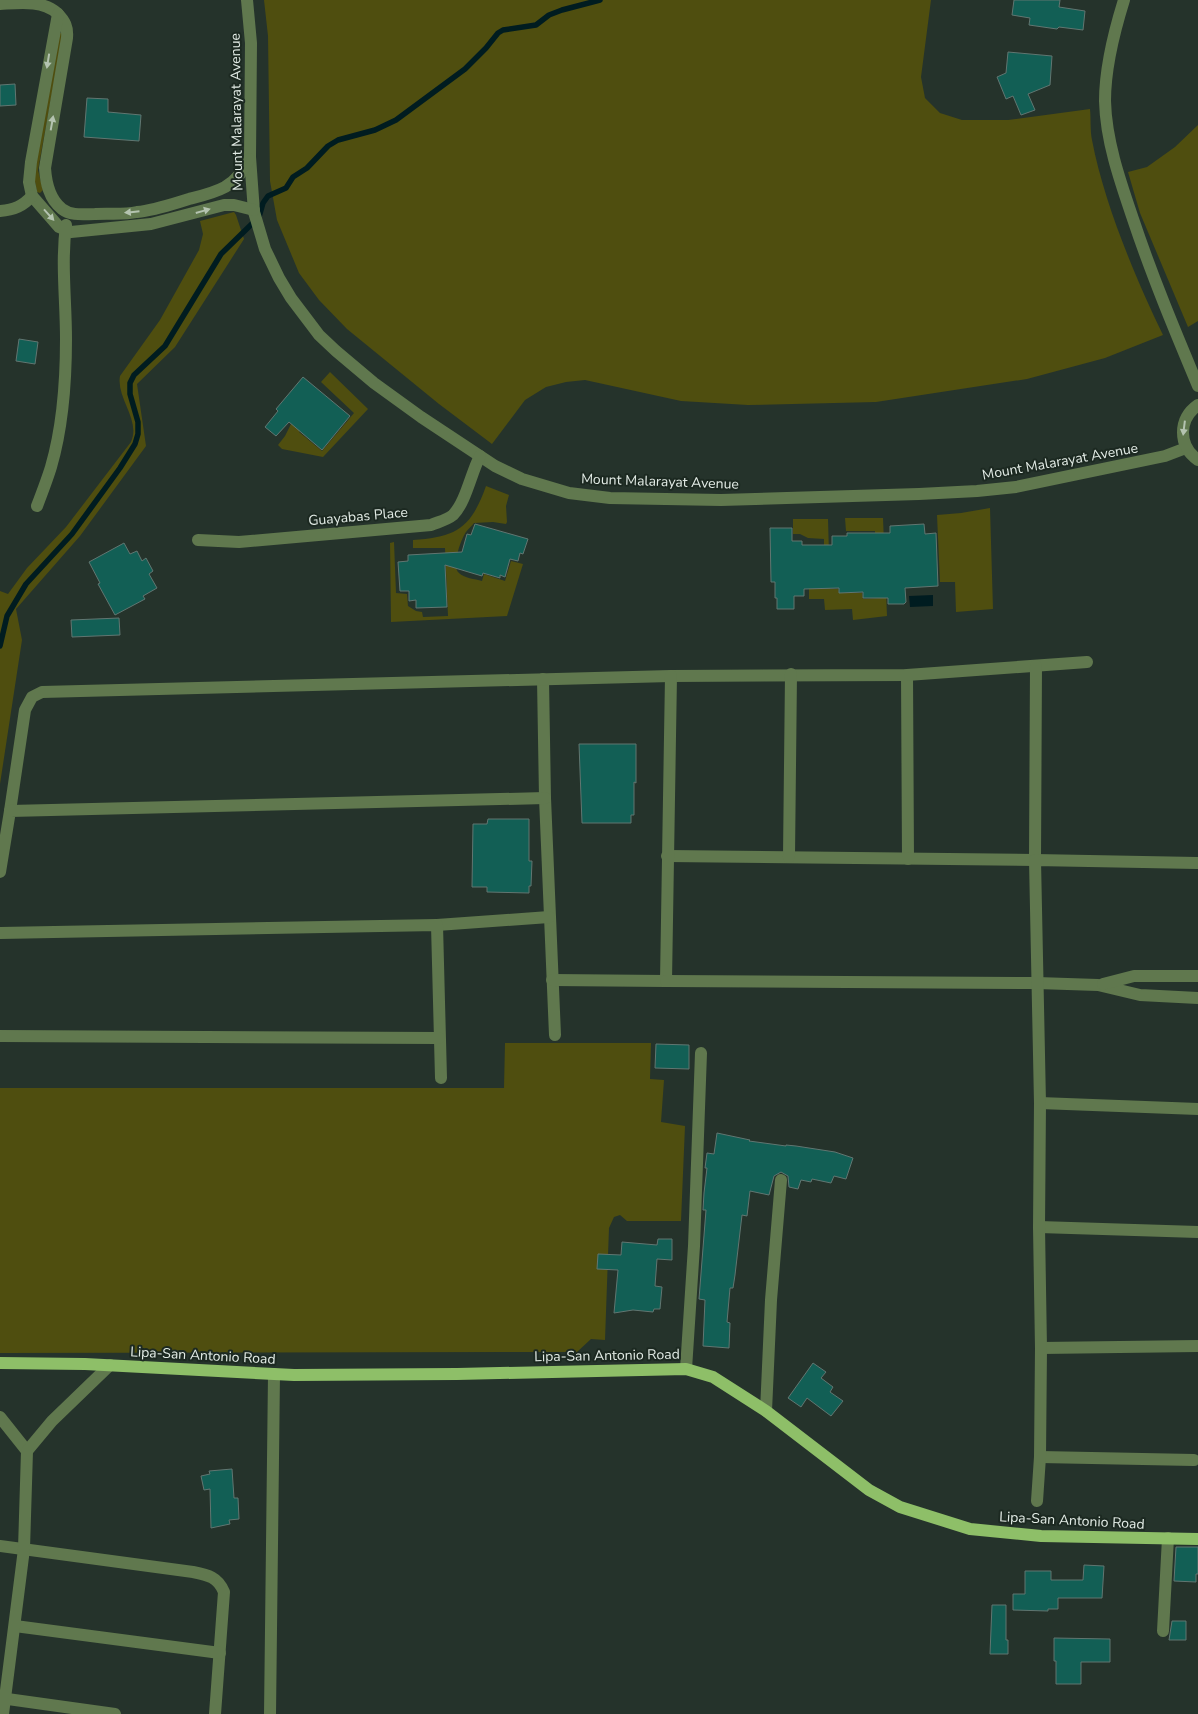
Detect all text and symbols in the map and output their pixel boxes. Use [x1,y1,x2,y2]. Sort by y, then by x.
street label: Mount Malarayat Avenue [226,33,247,191]
one-way arrow [44,54,52,70]
one-way arrow [48,115,56,131]
one-way arrow [195,207,210,215]
one-way arrow [43,209,55,221]
one-way arrow [124,209,140,217]
one-way arrow [1180,421,1188,437]
street label: Mount Malarayat Avenue [981,438,1140,485]
street label: Mount Malarayat Avenue [581,469,739,494]
street label: Guayabas Place [307,503,409,530]
street label: Lipa-San Antonio Road [130,1342,276,1369]
street label: Lipa-San Antonio Road [534,1345,680,1366]
street label: Lipa-San Antonio Road [999,1507,1145,1534]

